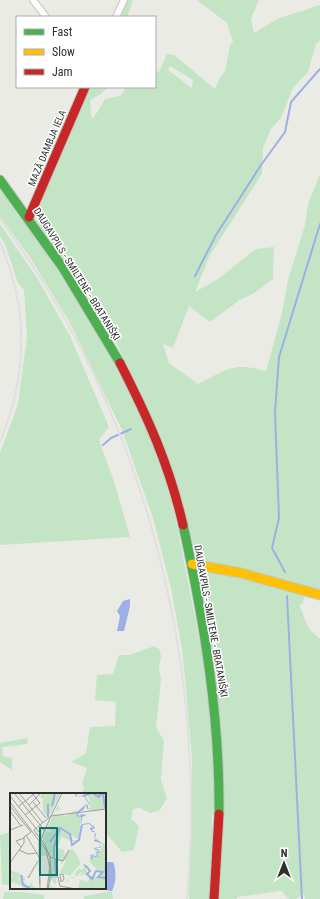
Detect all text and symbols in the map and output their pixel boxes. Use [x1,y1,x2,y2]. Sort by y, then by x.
legend [16,16,156,88]
text: Fast [52,25,73,39]
text: Slow [52,45,75,59]
text: Jam [52,65,73,79]
street label: MAZĀ DAMBJA IELA [25,107,68,188]
street label: DAUGAVPILS - SMILTENE - BRATANIŠĶI [31,205,123,343]
street label: DAUGAVPILS - SMILTENE - BRATANIŠĶI [191,544,231,698]
inset map [10,793,106,889]
north arrow [264,843,304,883]
text: N [281,847,288,860]

